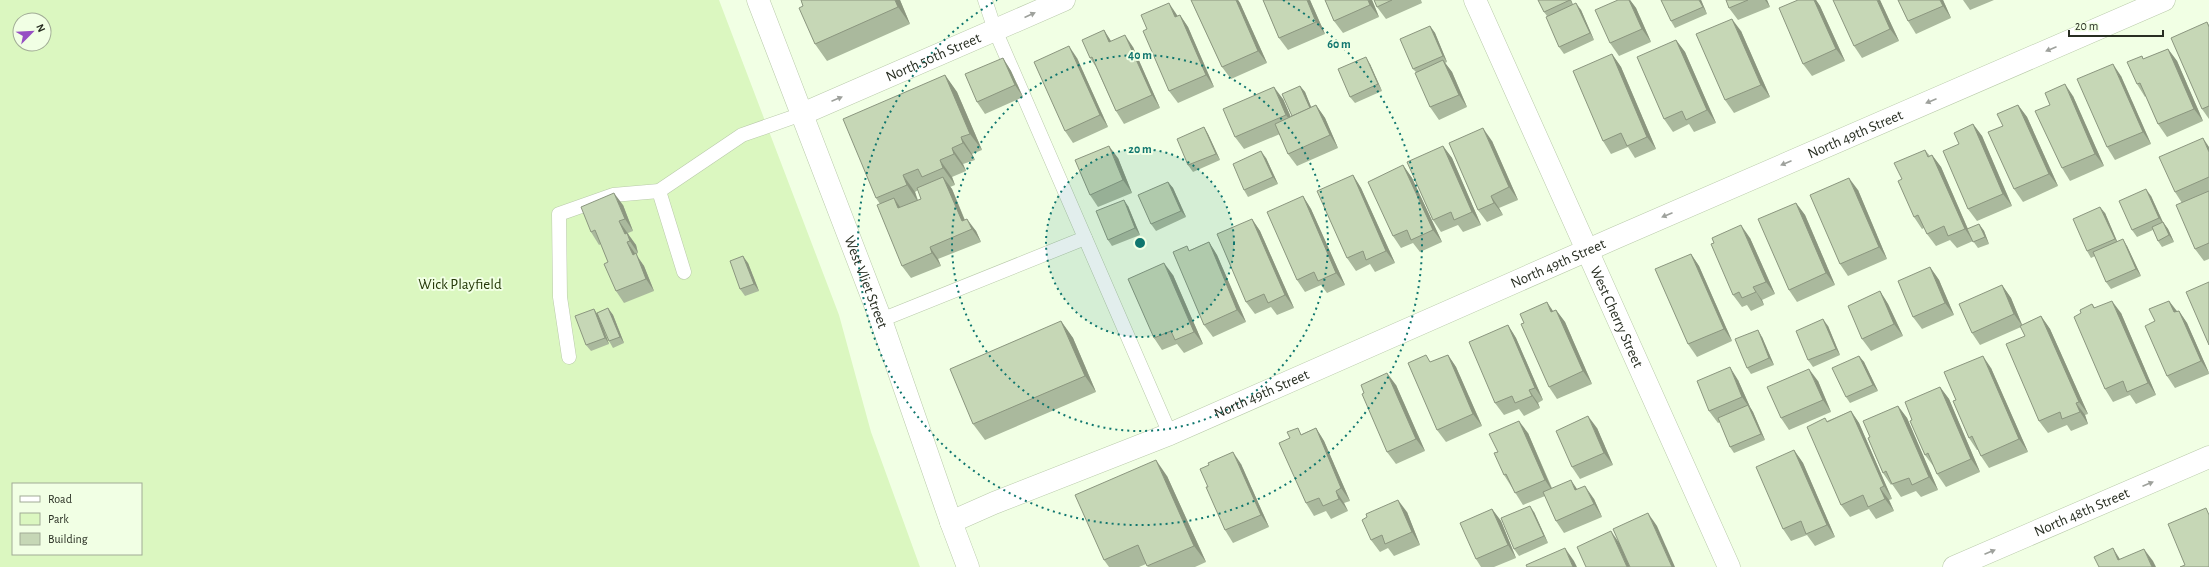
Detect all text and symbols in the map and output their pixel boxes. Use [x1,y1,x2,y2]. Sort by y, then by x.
north arrow [12,12,52,52]
one-way arrow [1024,12,1035,18]
scale bar [2069,12,2163,38]
text: 20 m [2075,20,2098,32]
text: N [34,22,47,34]
street label: North 50th Street [884,30,983,85]
text: 60 m [1327,38,1351,50]
one-way arrow [2045,46,2056,52]
text: 40 m [1128,49,1152,61]
one-way arrow [832,95,844,101]
one-way arrow [1925,98,1937,104]
street label: North 49th Street [1806,107,1905,162]
text: 20 m [1128,143,1152,155]
one-way arrow [1780,161,1792,167]
one-way arrow [1662,212,1673,218]
street label: West Vliet Street [841,234,890,330]
centre of rings [1133,236,1147,250]
street label: North 49th Street [1509,236,1608,291]
street label: West Cherry Street [1587,264,1646,370]
park label: Wick Playfield [418,277,502,292]
street label: North 49th Street [1212,367,1311,422]
one-way arrow [2142,480,2154,487]
legend [12,483,142,555]
street label: North 48th Street [2032,485,2132,539]
text: Road [48,493,72,505]
text: Park [48,513,69,525]
text: Building [48,533,88,545]
one-way arrow [1984,548,1996,555]

